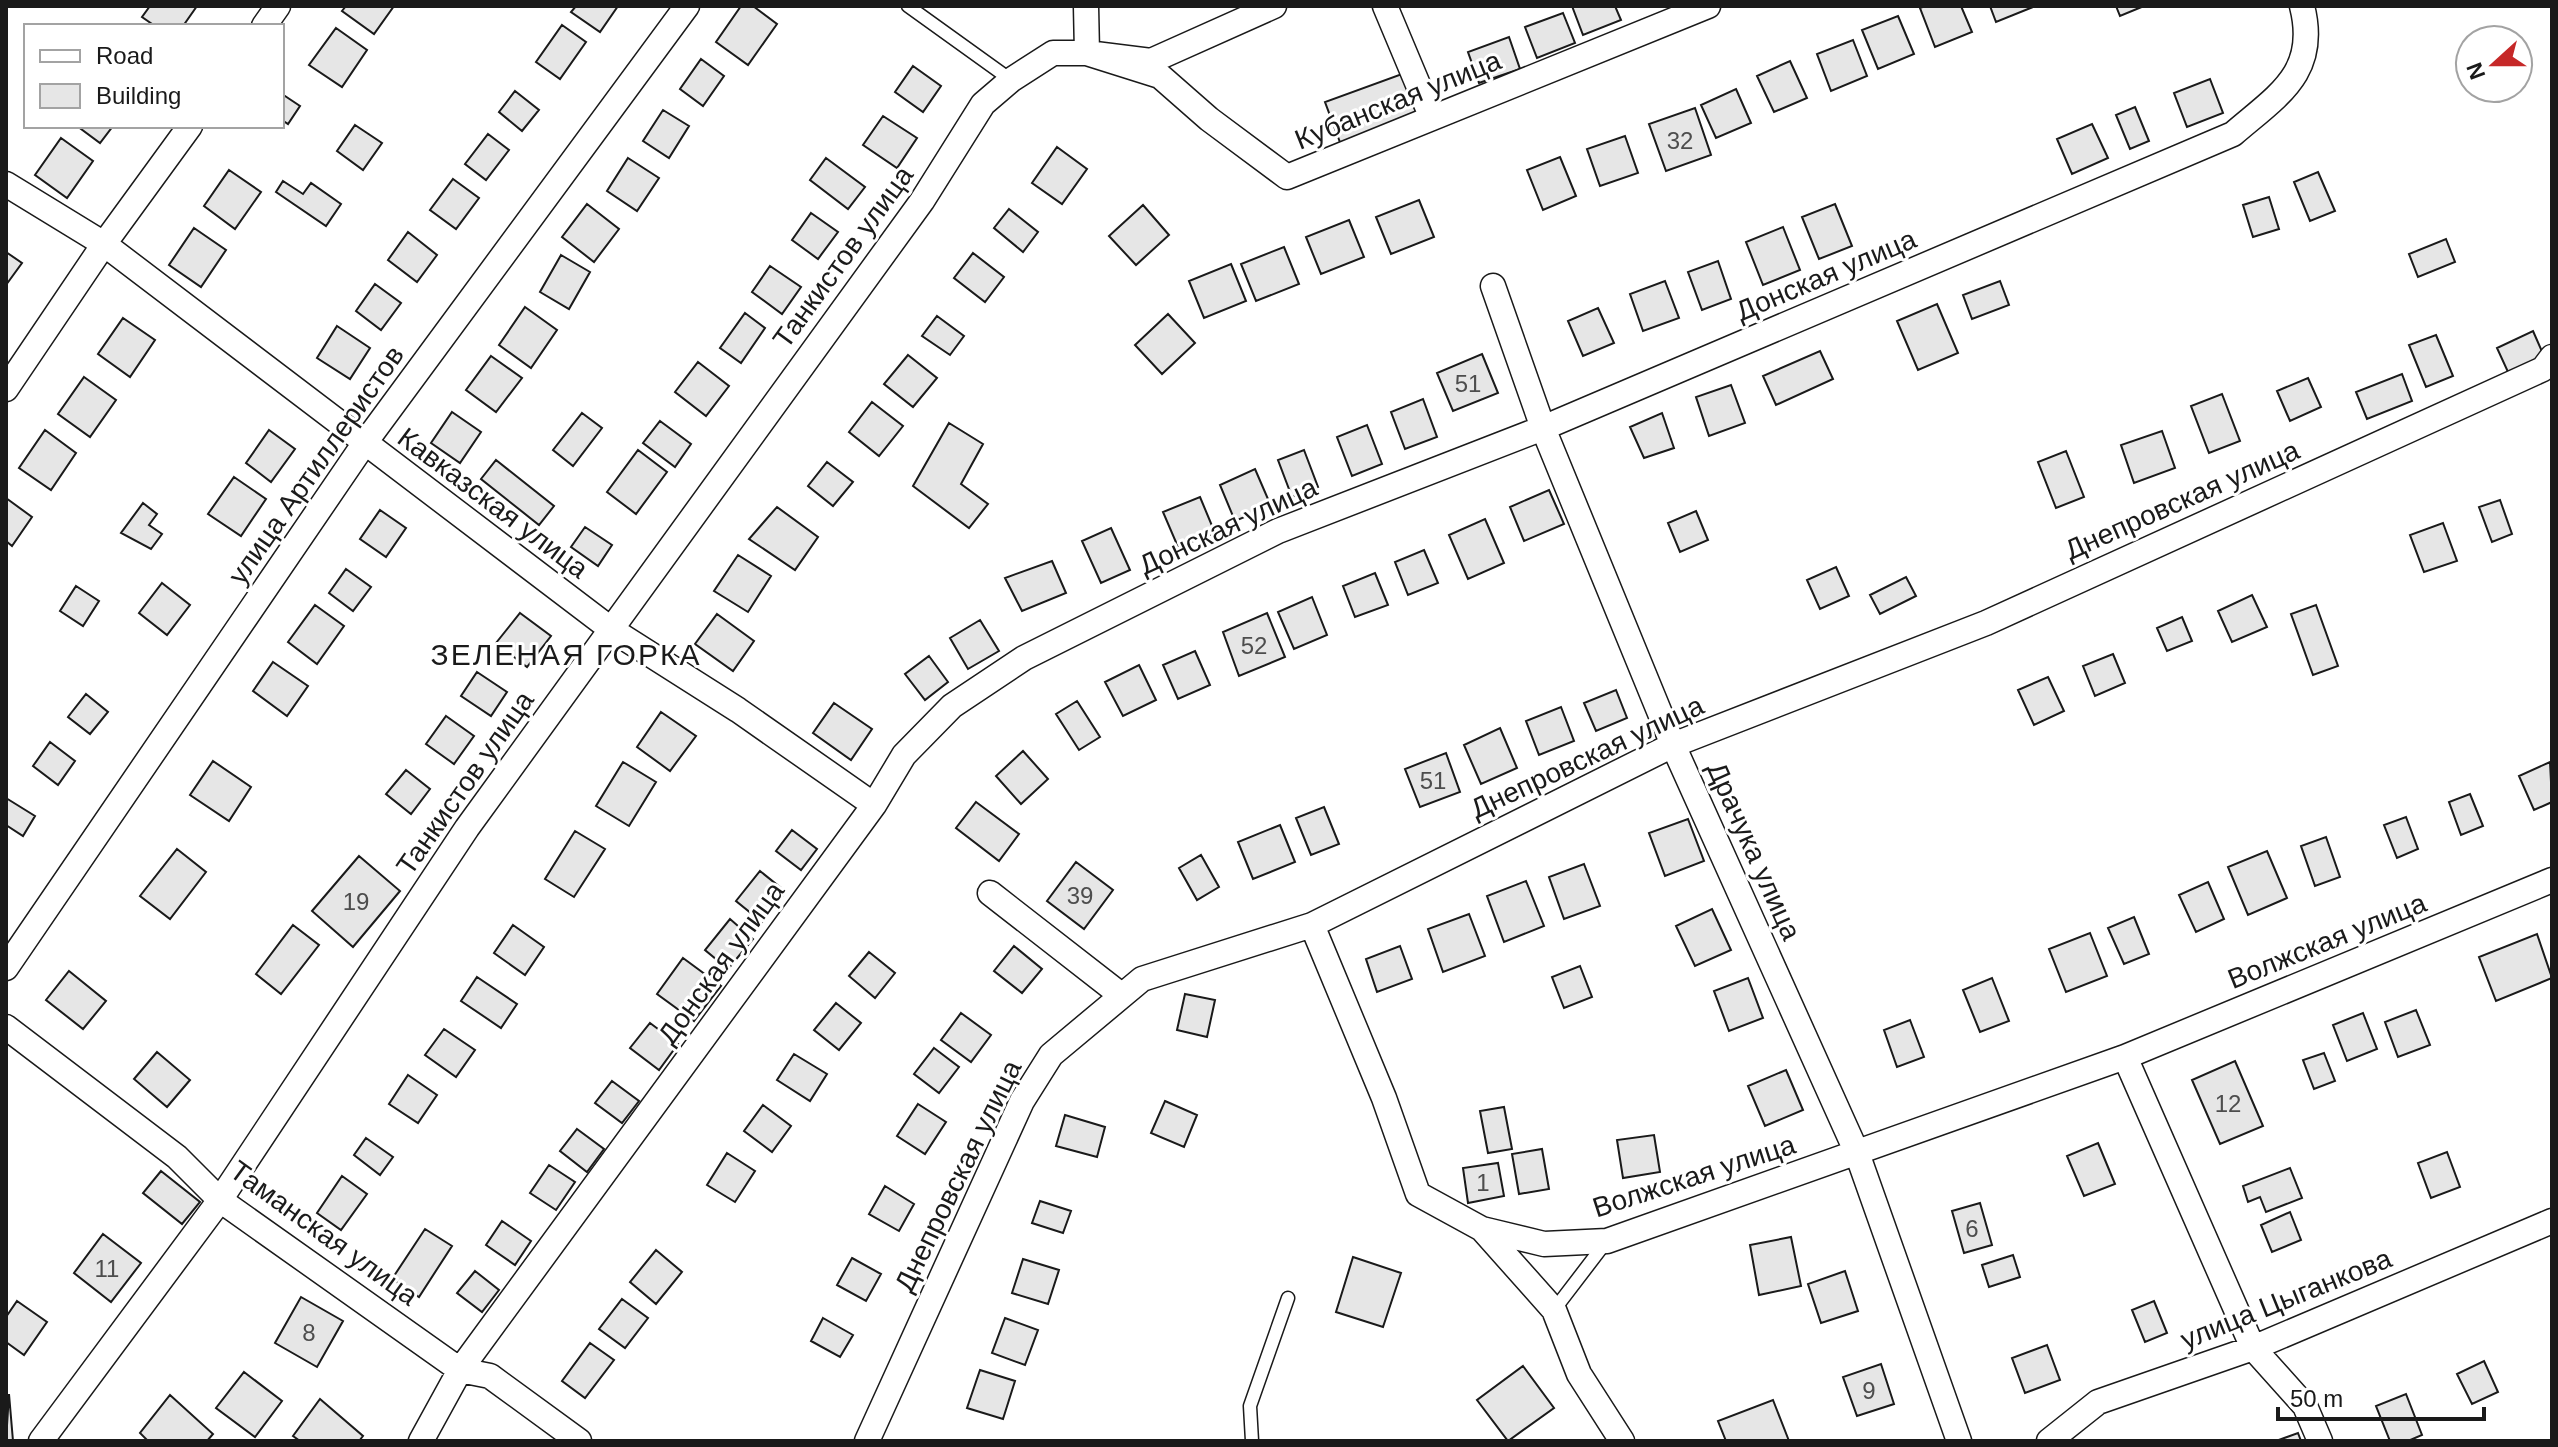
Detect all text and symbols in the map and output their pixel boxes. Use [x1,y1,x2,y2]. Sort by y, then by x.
legend [24,24,284,128]
north arrow [2454,24,2534,104]
text: Road [96,42,153,69]
street label: Кубанская улица [1290,44,1506,155]
text: N [2461,59,2490,83]
text: Building [96,82,181,109]
house number: 32 [1667,127,1693,154]
street label: Танкистов улица [767,160,919,354]
street label: Донская улица [1731,223,1921,327]
street label: улица Артиллеристов [222,340,410,590]
house number: 51 [1455,370,1481,397]
street label: Кавказская улица [392,421,594,585]
street label: Днепровская улица [2060,434,2304,566]
street label: Донская улица [1134,471,1322,581]
house number: 52 [1241,632,1267,659]
district label: ЗЕЛЕНАЯ ГОРКА [431,638,701,671]
street label: Танкистов улица [390,685,540,881]
street label: Днепровская улица [1466,689,1709,825]
street label: Драчука улица [1701,757,1807,945]
house number: 51 [1420,767,1446,794]
street label: Донская улица [652,876,790,1050]
house number: 39 [1067,882,1093,909]
street label: Волжская улица [2223,887,2431,995]
house number: 19 [343,888,369,915]
street label: Днепровская улица [889,1055,1028,1297]
house number: 12 [2215,1090,2241,1117]
street label: Волжская улица [1589,1129,1800,1223]
street label: Таманская улица [224,1155,424,1312]
house number: 1 [1476,1169,1490,1196]
house number: 6 [1965,1215,1979,1242]
street label: улица Цыганкова [2176,1242,2396,1355]
house number: 11 [95,1255,119,1282]
house number: 8 [302,1319,316,1346]
scale bar [2278,1371,2484,1421]
house number: 9 [1862,1377,1876,1404]
text: 50 m [2290,1385,2343,1412]

